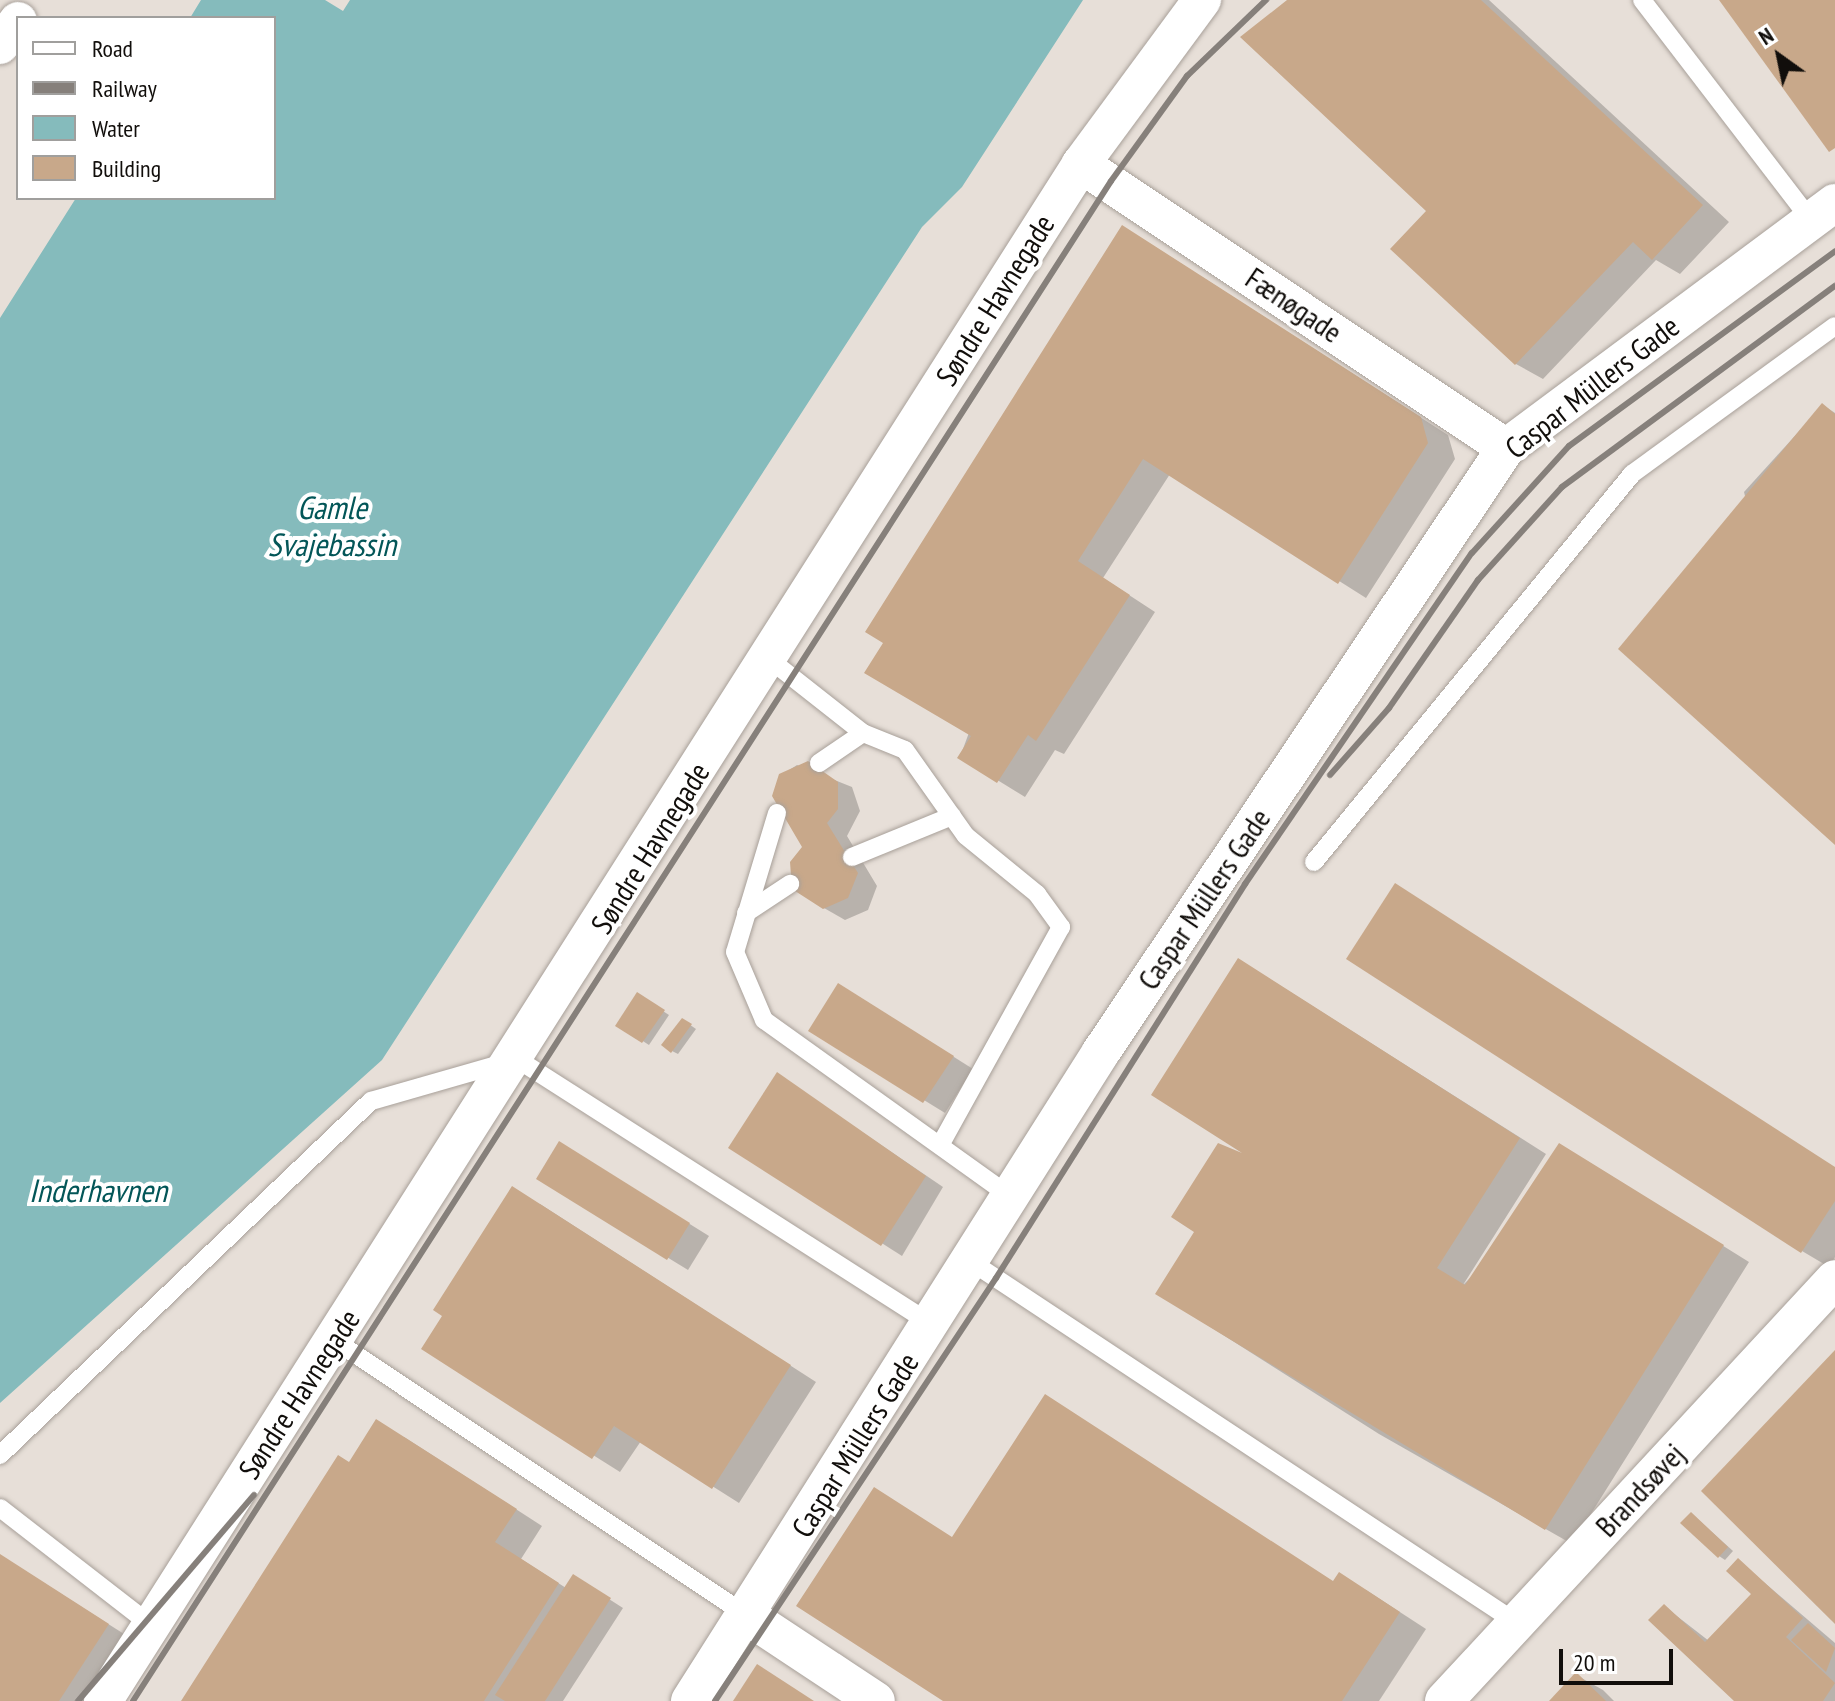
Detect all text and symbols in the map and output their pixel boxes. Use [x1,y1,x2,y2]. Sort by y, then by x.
legend [16,16,276,200]
north arrow [1739,16,1819,96]
text: N [1753,21,1779,51]
text: Road [92,33,133,64]
text: Railway [92,73,157,104]
text: Water [92,113,140,144]
text: Building [92,153,161,184]
street label: Søndre Havnegade [928,208,1062,392]
street label: Fænøgade [1239,260,1349,350]
street label: Caspar Müllers Gade [1498,308,1686,466]
water label: Gamle Svajebassin [268,489,396,564]
street label: Søndre Havnegade [583,756,717,940]
street label: Caspar Müllers Gade [1130,802,1278,996]
water label: Inderhavnen [29,1171,167,1209]
street label: Søndre Havnegade [231,1303,367,1485]
street label: Caspar Müllers Gade [784,1346,926,1544]
street label: Brandsøvej [1588,1436,1692,1544]
scale bar [1563,1633,1677,1683]
text: 20 m [1573,1647,1615,1678]

